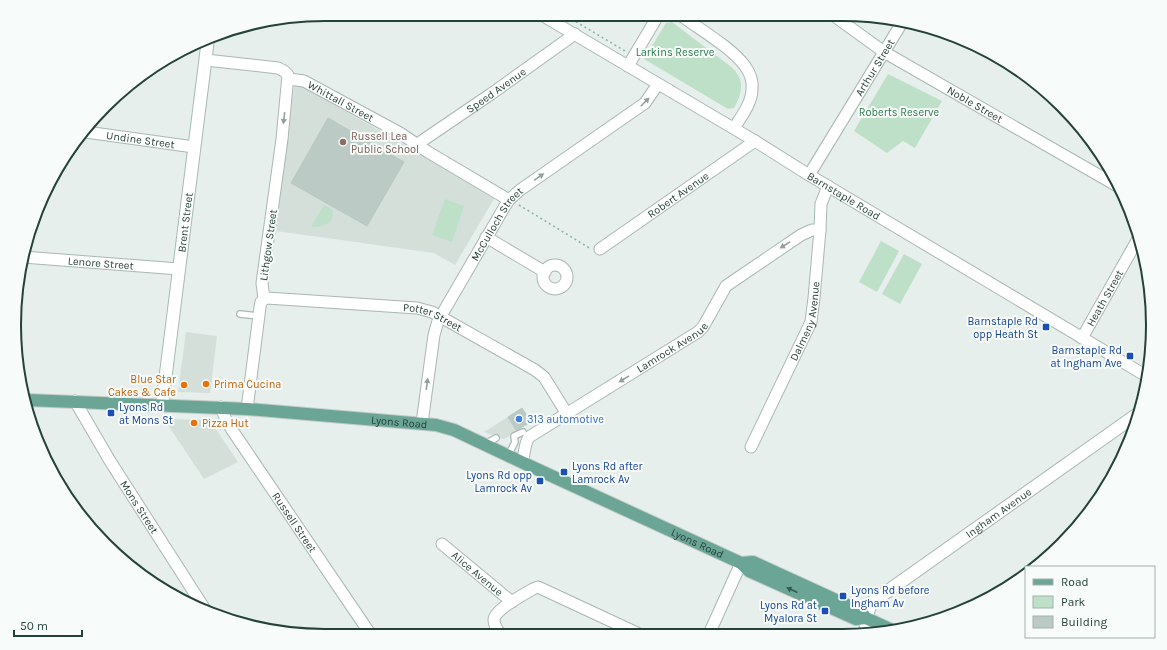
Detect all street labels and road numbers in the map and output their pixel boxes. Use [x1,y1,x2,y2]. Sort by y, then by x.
street label: Arthur Street [853,37,897,99]
street label: Speed Avenue [464,65,529,116]
street label: Whittall Street [305,78,376,125]
street label: Noble Street [945,84,1005,126]
street label: Undine Street [105,129,175,151]
street label: Robert Avenue [645,169,712,221]
street label: Barnstaple Road [805,169,882,223]
street label: McCulloch Street [468,185,526,263]
street label: Brent Street [175,192,196,253]
street label: Lithgow Street [257,208,280,282]
street label: Lenore Street [67,254,134,272]
street label: Heath Street [1084,268,1126,329]
street label: Dalmeny Avenue [787,281,822,363]
street label: Potter Street [403,301,464,335]
street label: Lamrock Avenue [634,320,711,376]
street label: Lyons Road [371,414,428,431]
street label: Mons Street [117,478,161,536]
street label: Ingham Avenue [963,485,1034,541]
street label: Russell Street [269,490,319,555]
street label: Lyons Road [669,526,726,561]
street label: Alice Avenue [449,549,506,599]

